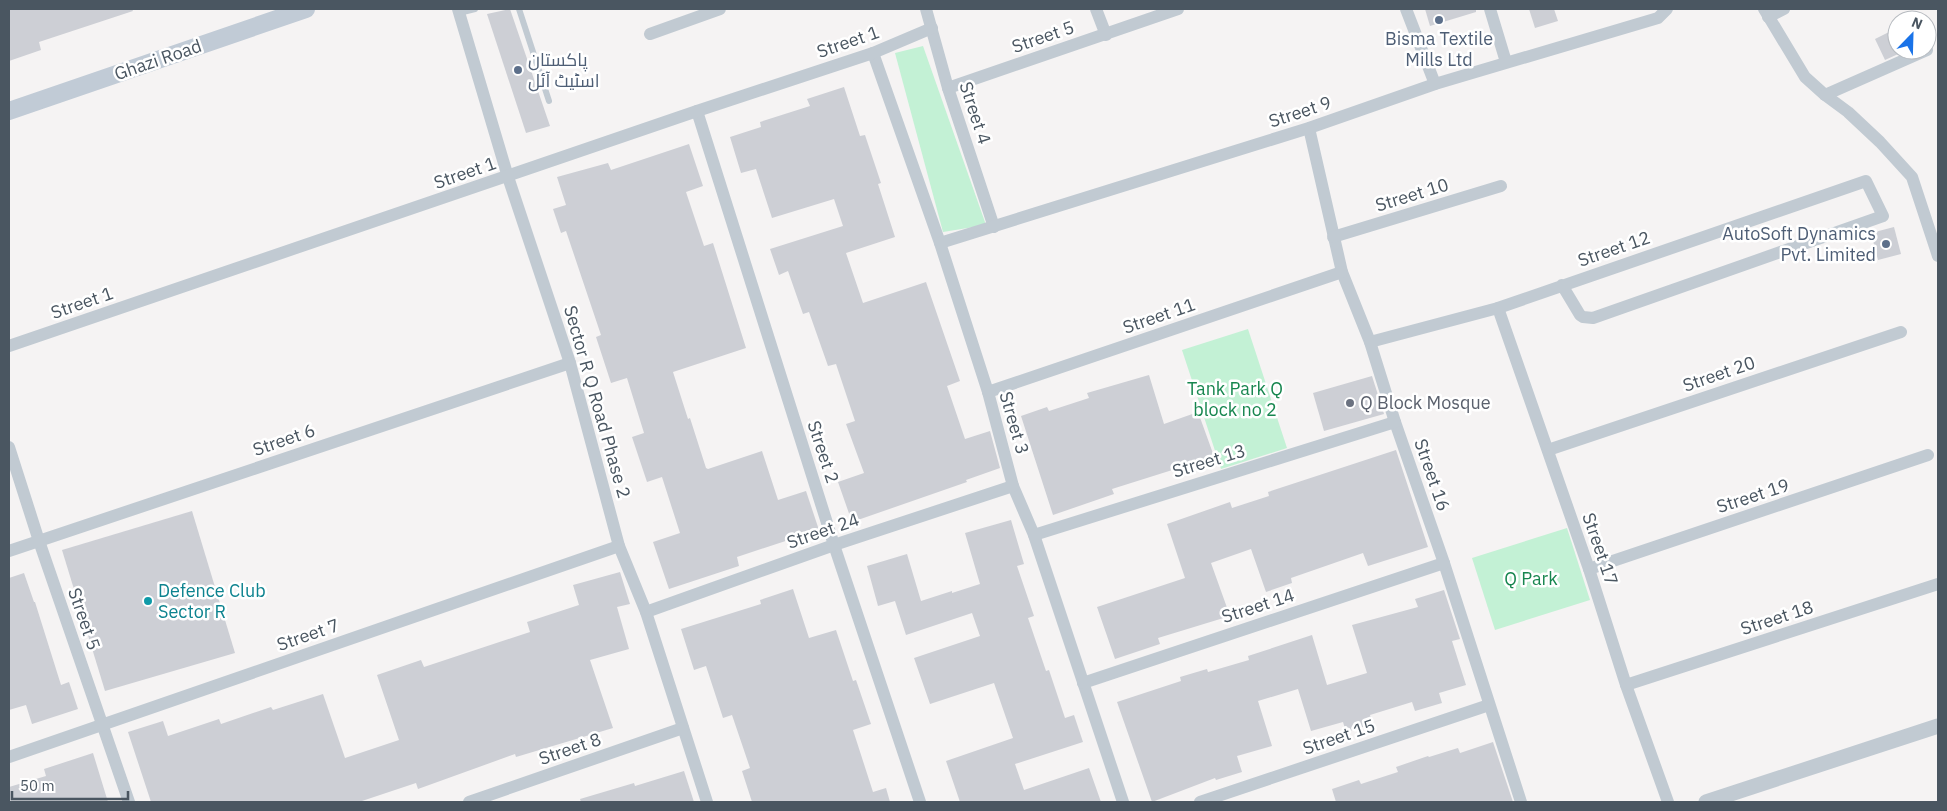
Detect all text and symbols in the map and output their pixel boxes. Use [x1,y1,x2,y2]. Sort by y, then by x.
north arrow [1887,10,1937,60]
text: N [1909,13,1925,33]
marker: Bisma Textile Mills Ltd [1433,14,1445,26]
street label: Street 5 [1009,15,1077,58]
street label: Street 1 [814,20,882,63]
place label: Bisma Textile Mills Ltd [1385,27,1493,71]
street label: Ghazi Road [111,34,205,85]
place label: پاکستان اسٹیٹ آئل [528,48,600,92]
marker: پاکستان اسٹیٹ آئل [512,64,524,76]
street label: Street 4 [955,79,996,147]
street label: Street 9 [1266,91,1334,132]
street label: Street 1 [431,151,499,194]
street label: Street 10 [1373,173,1451,217]
place label: AutoSoft Dynamics Pvt. Limited [1722,222,1876,266]
street label: Street 12 [1575,225,1653,272]
marker: AutoSoft Dynamics Pvt. Limited [1880,238,1892,250]
street label: Street 1 [48,281,116,324]
street label: Street 11 [1120,292,1198,339]
street label: Sector R Q Road Phase 2 [559,303,636,501]
street label: Street 20 [1680,350,1758,397]
park label: Tank Park Q block no 2 [1187,377,1283,421]
street label: Street 3 [995,389,1034,457]
place label: Q Block Mosque [1360,391,1491,414]
marker: Q Block Mosque [1344,397,1356,409]
street label: Street 6 [250,418,318,461]
street label: Street 2 [803,418,844,486]
street label: Street 16 [1409,436,1456,514]
street label: Street 13 [1170,439,1248,483]
street label: Street 19 [1714,473,1792,518]
street label: Street 24 [784,507,862,554]
street label: Street 17 [1577,510,1624,588]
park label: Q Park [1504,567,1558,590]
place label: Defence Club Sector R [158,579,266,623]
street label: Street 14 [1219,583,1297,628]
street label: Street 5 [63,585,106,653]
marker: Defence Club Sector R [142,595,154,607]
street label: Street 18 [1738,595,1816,640]
street label: Street 7 [274,613,342,656]
street label: Street 15 [1300,713,1378,760]
street label: Street 8 [536,727,604,770]
scale bar [12,768,129,800]
text: 50 m [20,776,55,795]

